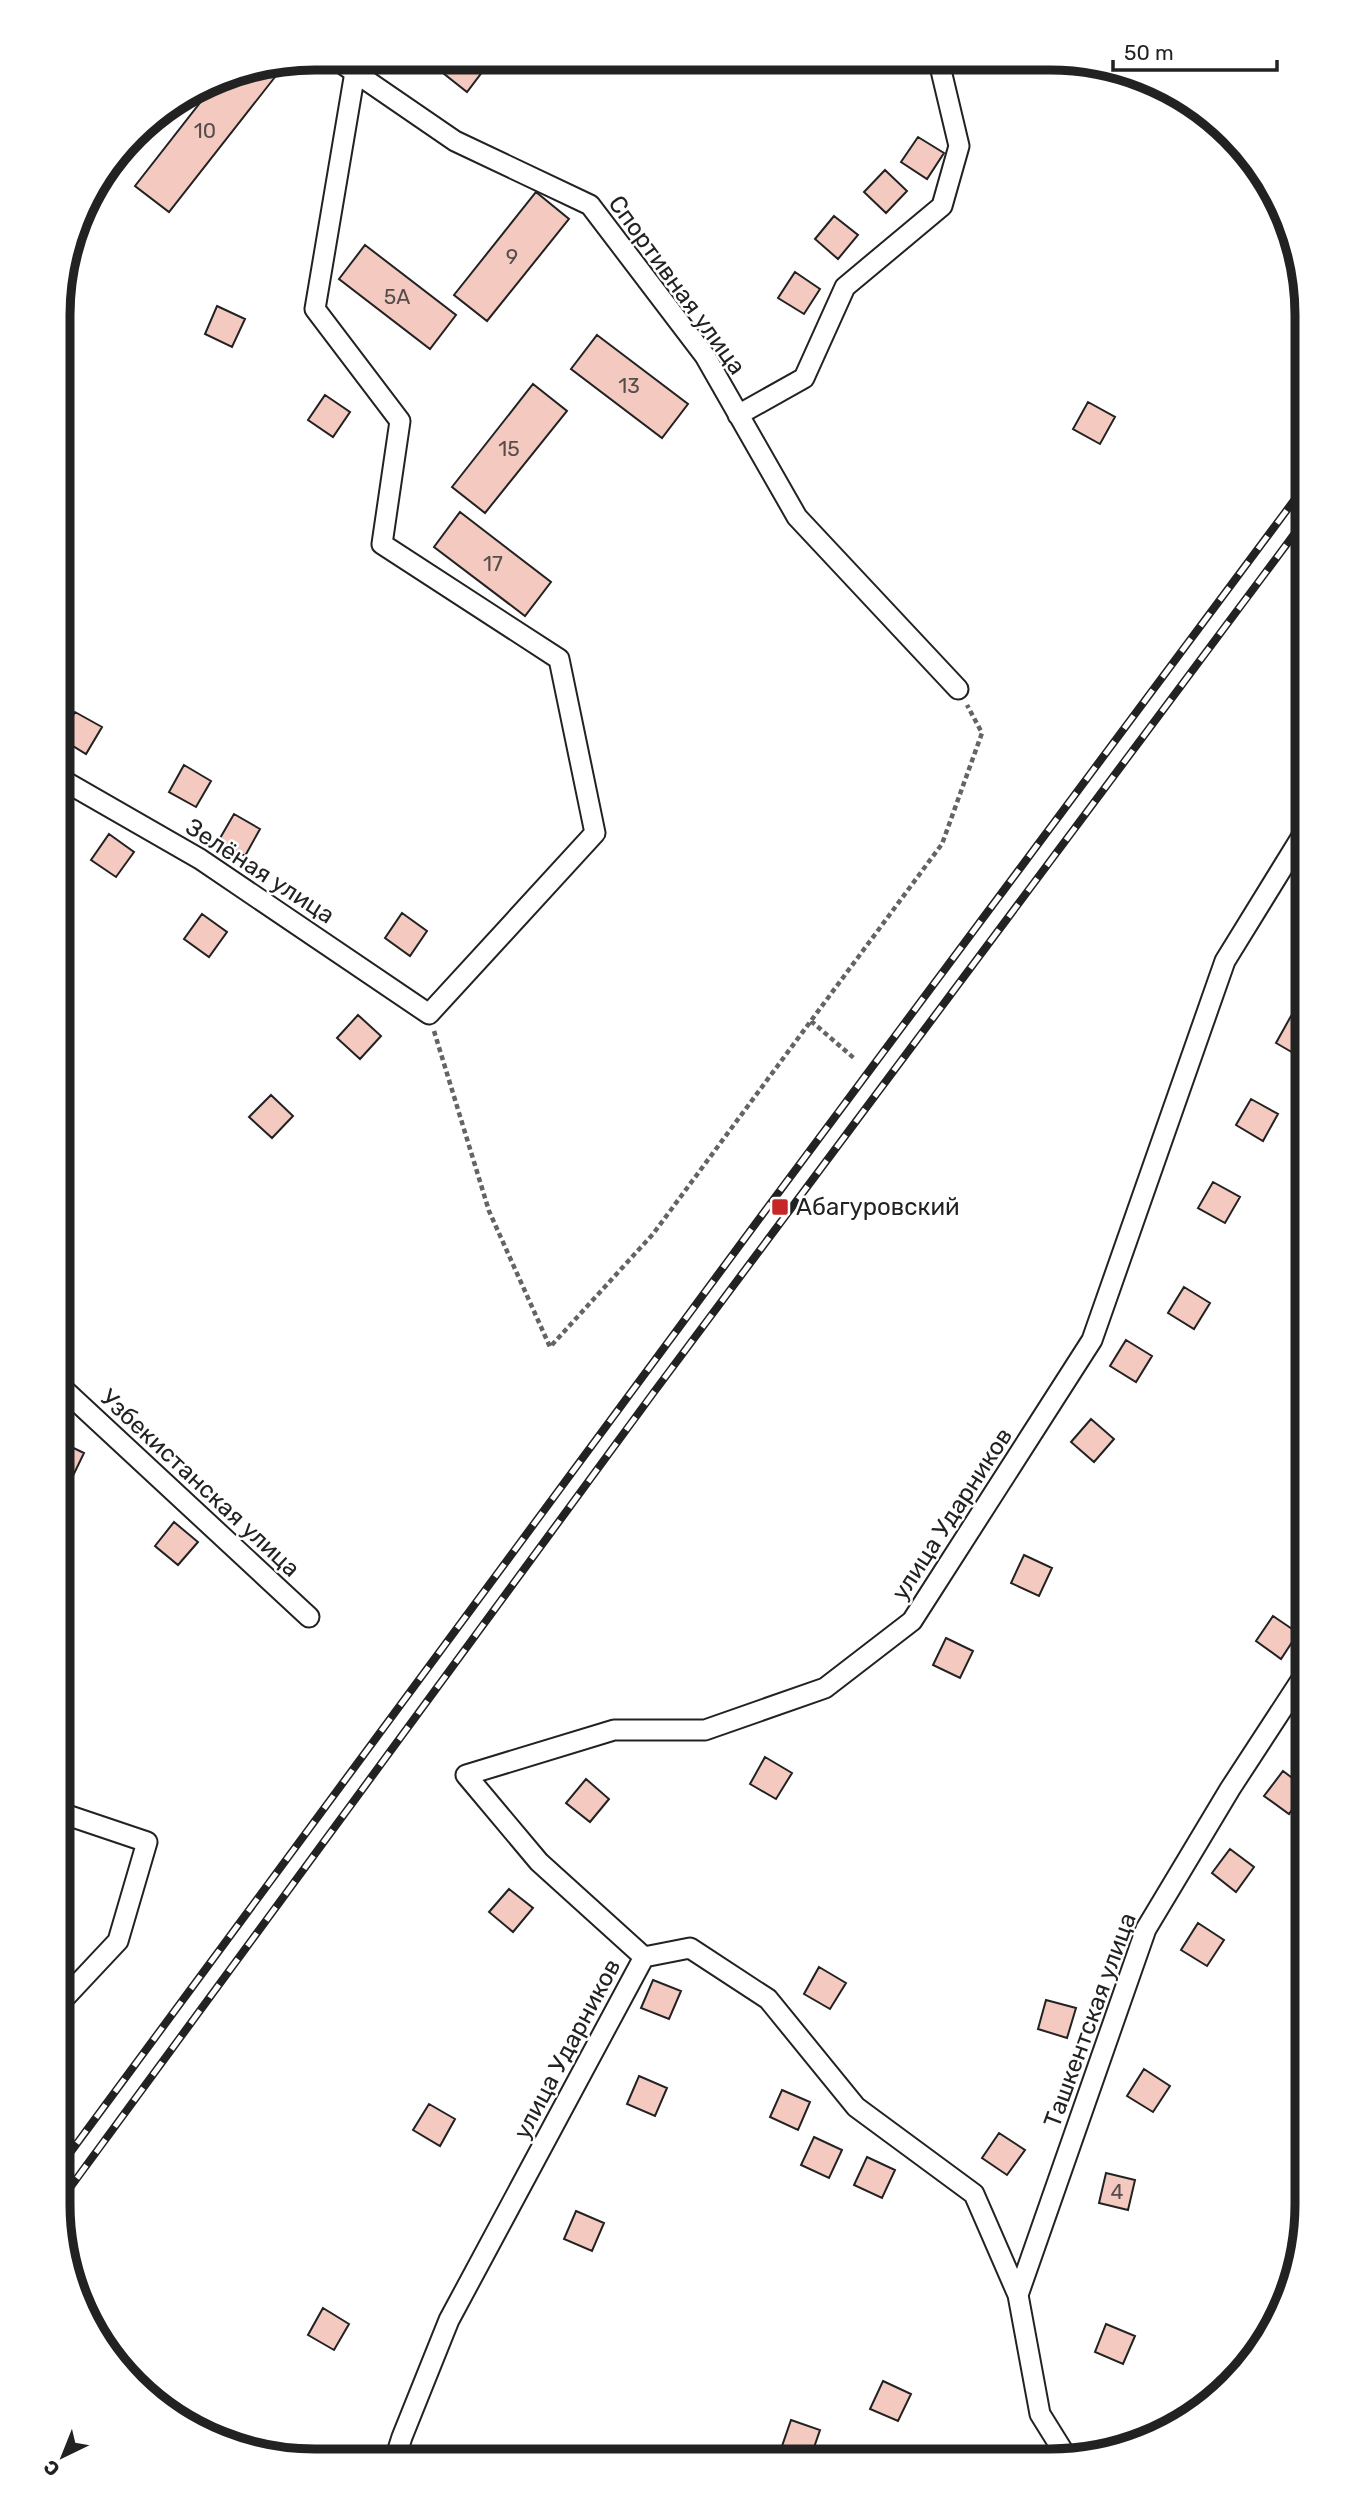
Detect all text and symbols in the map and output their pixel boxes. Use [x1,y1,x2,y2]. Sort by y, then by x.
scale bar [1113,28,1278,72]
text: 50 m [1124,40,1174,65]
house number: 10 [194,118,216,143]
street label: Спортивная улица [603,190,751,380]
house number: 9 [506,244,518,269]
house number: 5А [384,284,410,309]
house number: 13 [618,373,640,398]
house number: 15 [498,436,520,461]
house number: 17 [483,551,503,576]
street label: Зелёная улица [180,813,340,929]
place label: Абагуровский [796,1193,960,1221]
marker: Абагуровский [770,1197,790,1217]
street label: Узбекистанская улица [95,1383,305,1583]
street label: улица Ударников [886,1423,1018,1605]
street label: Ташкентская улица [1038,1909,1142,2131]
street label: улица Ударников [508,1954,626,2144]
house number: 4 [1110,2179,1124,2204]
north arrow [28,2421,98,2491]
text: С [39,2455,64,2481]

